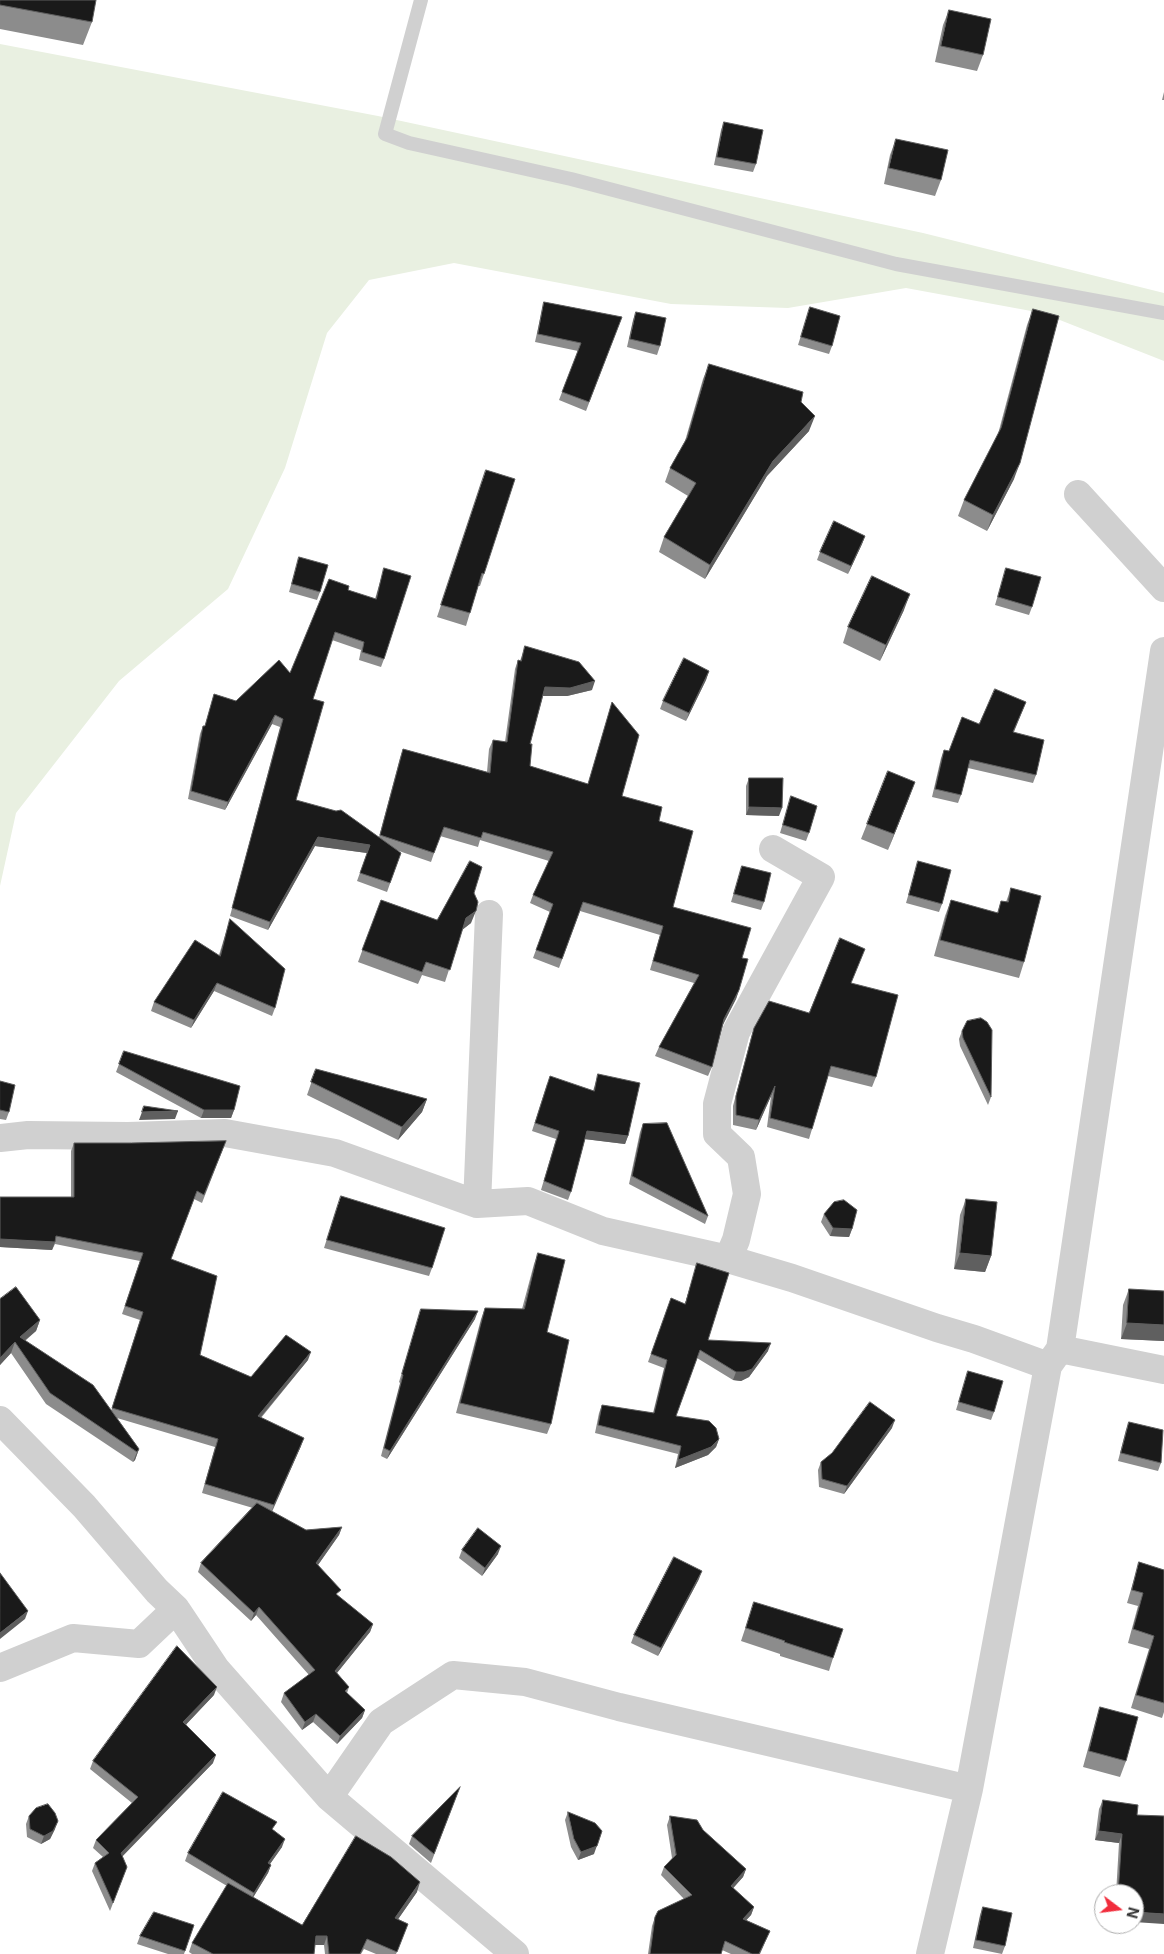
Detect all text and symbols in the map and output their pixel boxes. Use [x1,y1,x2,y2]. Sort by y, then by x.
north arrow [1094,1884,1144,1934]
text: N [1123,1905,1143,1920]

